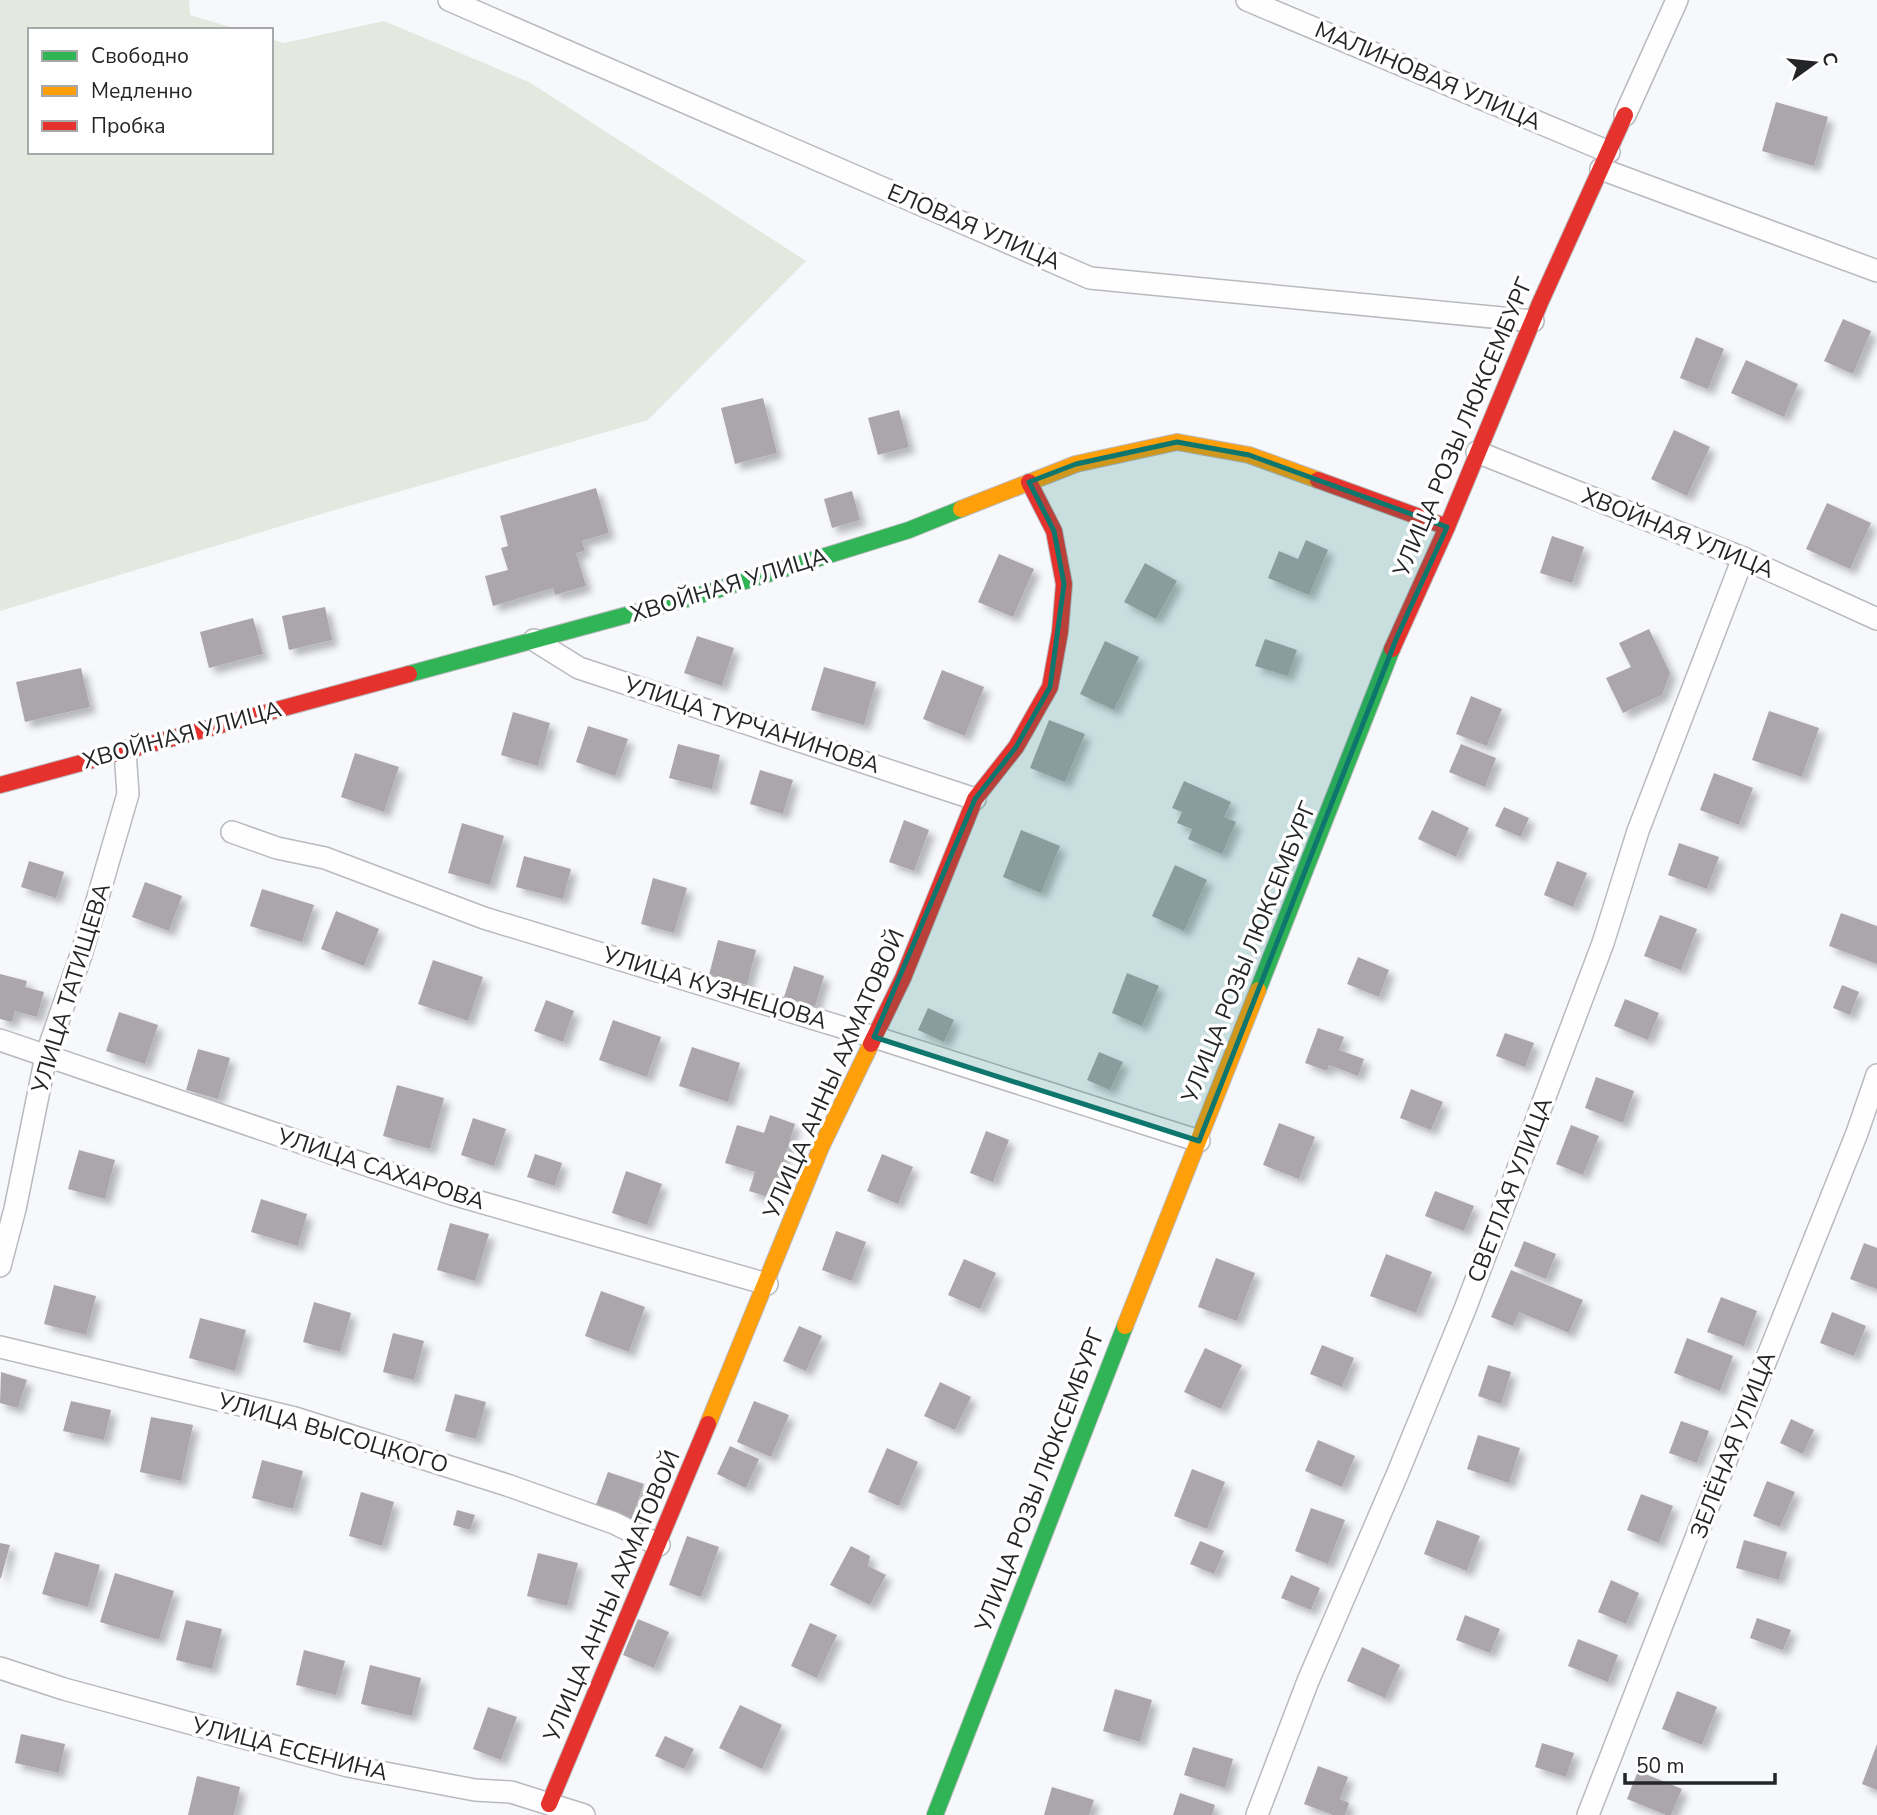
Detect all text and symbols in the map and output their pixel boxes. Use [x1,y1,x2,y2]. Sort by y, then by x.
street label: МАЛИНОВАЯ УЛИЦА [1310,14,1546,138]
legend [28,28,273,154]
north arrow [1779,28,1849,98]
text: Свободно [91,42,189,70]
text: С [1815,49,1844,69]
text: Медленно [91,77,193,105]
text: Пробка [91,112,165,140]
street label: ЕЛОВАЯ УЛИЦА [883,177,1066,278]
street label: УЛИЦА РОЗЫ ЛЮКСЕМБУРГ [1385,272,1540,582]
street label: ХВОЙНАЯ УЛИЦА [1577,480,1779,586]
street label: ХВОЙНАЯ УЛИЦА [627,540,832,630]
street label: УЛИЦА ТУРЧАНИНОВА [619,669,884,781]
street label: ХВОЙНАЯ УЛИЦА [79,693,285,776]
street label: УЛИЦА РОЗЫ ЛЮКСЕМБУРГ [1174,796,1324,1108]
street label: УЛИЦА ТАТИЩЕВА [24,879,118,1098]
street label: УЛИЦА АННЫ АХМАТОВОЙ [756,924,912,1225]
street label: УЛИЦА КУЗНЕЦОВА [598,939,831,1037]
street label: СВЕТЛАЯ УЛИЦА [1460,1093,1560,1287]
street label: УЛИЦА САХАРОВА [272,1120,489,1217]
street label: УЛИЦА РОЗЫ ЛЮКСЕМБУРГ [967,1323,1112,1637]
street label: ЗЕЛЁНАЯ УЛИЦА [1683,1347,1783,1543]
street label: УЛИЦА ВЫСОЦКОГО [213,1385,452,1481]
street label: УЛИЦА АННЫ АХМАТОВОЙ [536,1446,688,1747]
street label: УЛИЦА ЕСЕНИНА [188,1709,391,1788]
scale bar [1625,1742,1776,1786]
text: 50 m [1636,1752,1685,1780]

